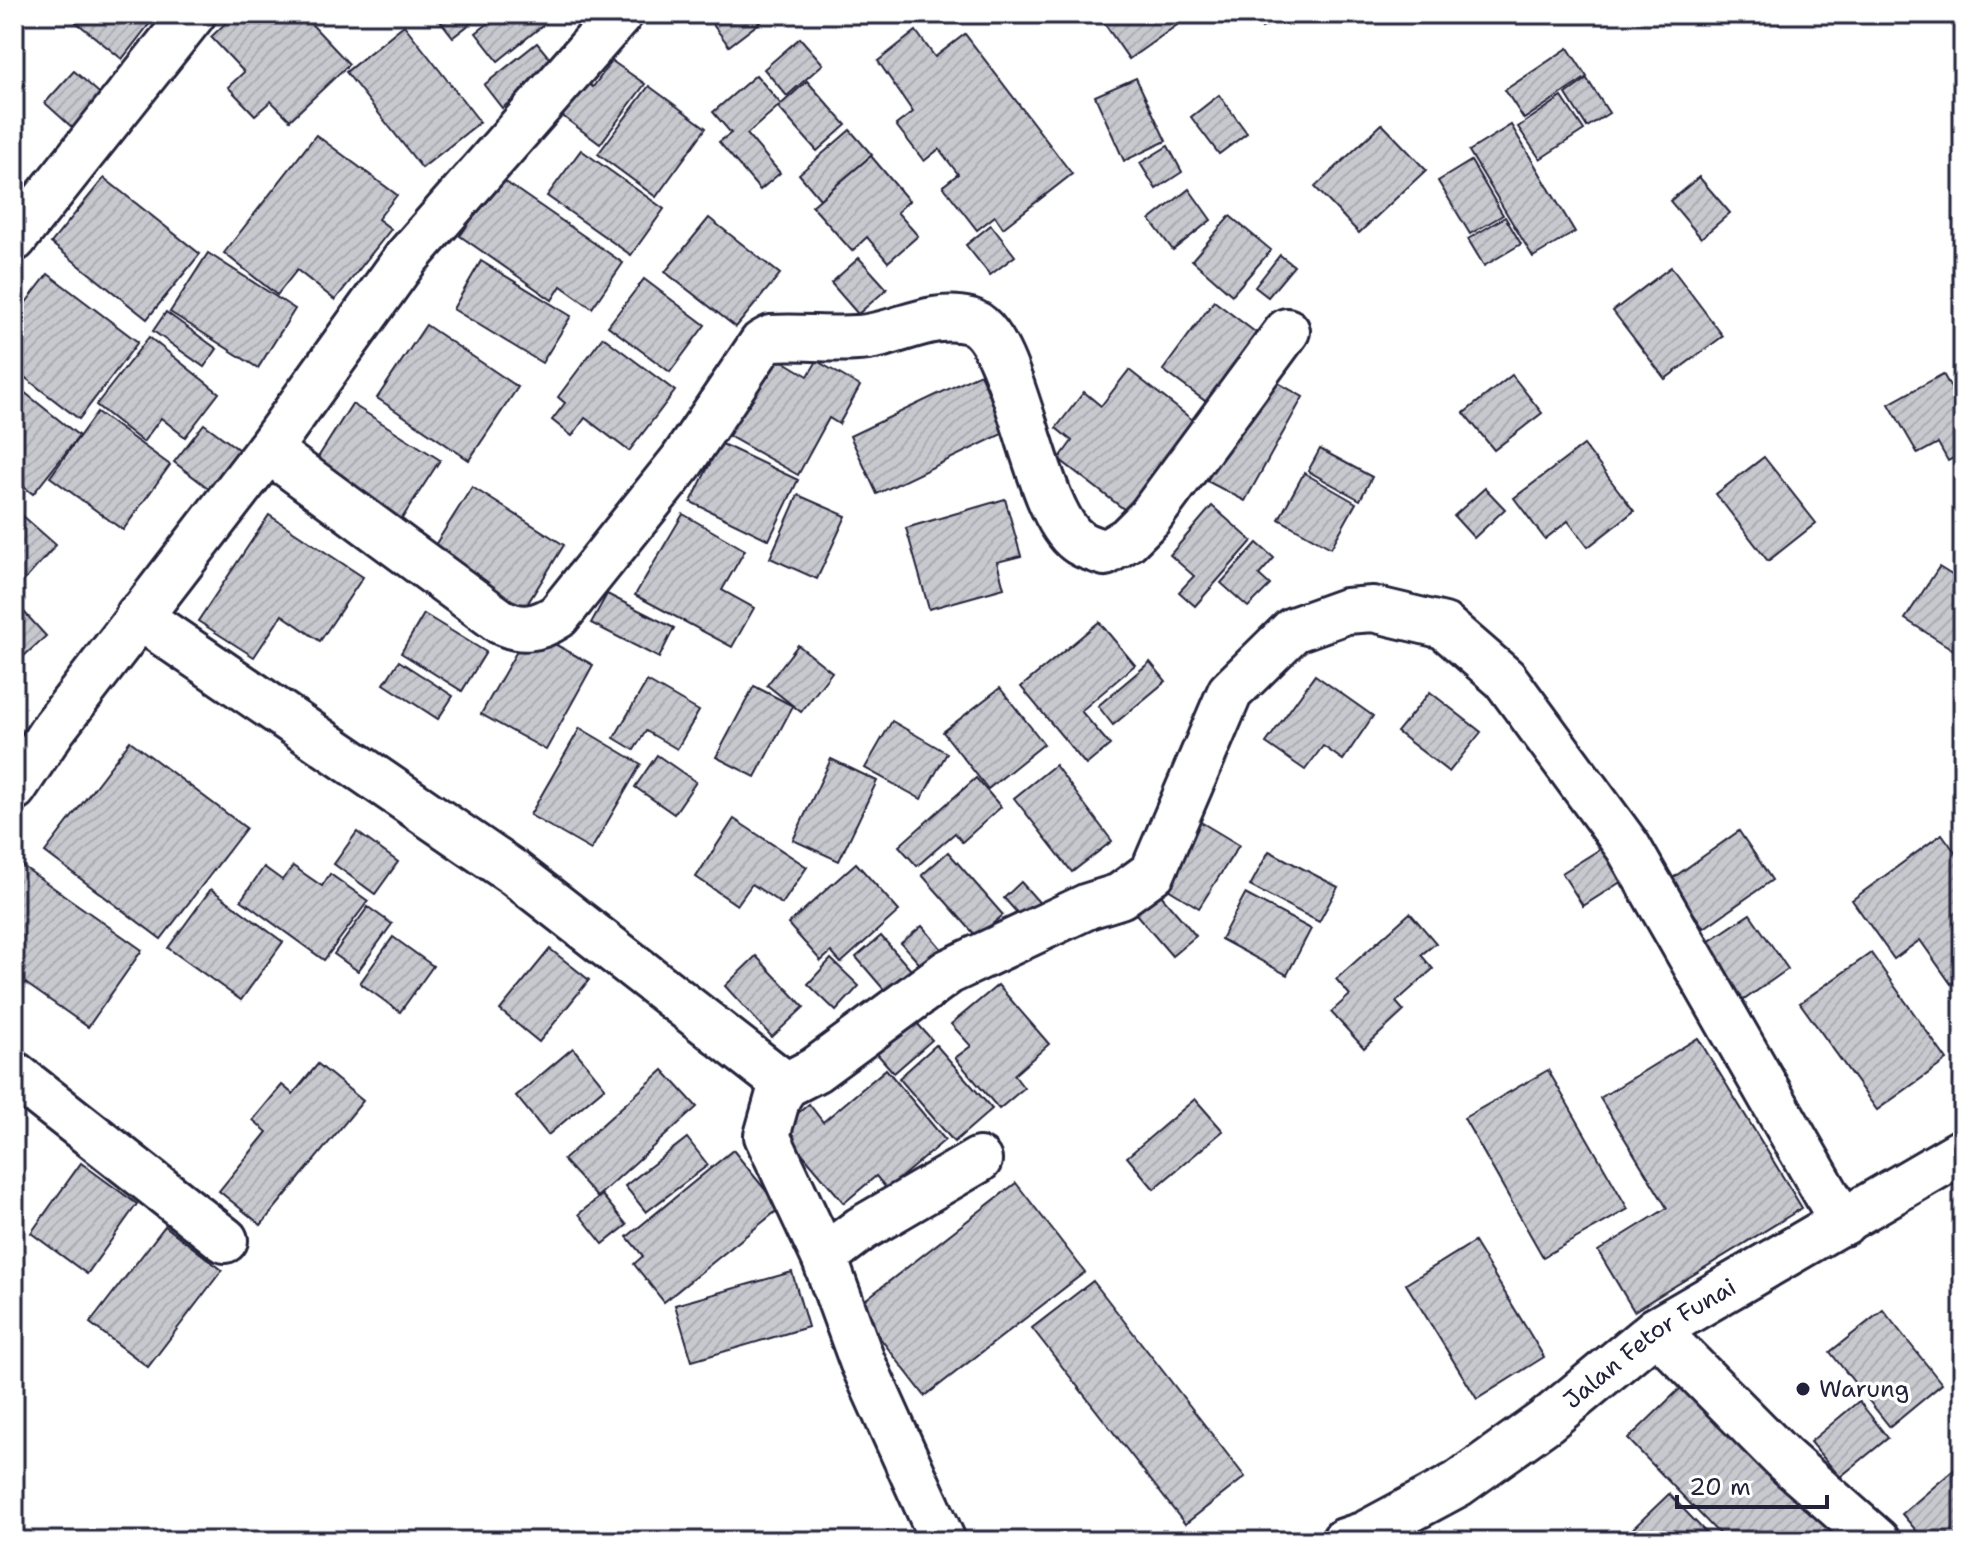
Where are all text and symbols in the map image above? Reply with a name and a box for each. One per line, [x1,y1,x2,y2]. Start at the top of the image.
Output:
street label: Jalan Fetor Funai [1557,1271,1742,1416]
place label: Warung [1819,1373,1909,1405]
marker: Warung [1794,1380,1812,1398]
scale bar [1677,1459,1827,1509]
text: 20 m [1689,1471,1751,1503]

